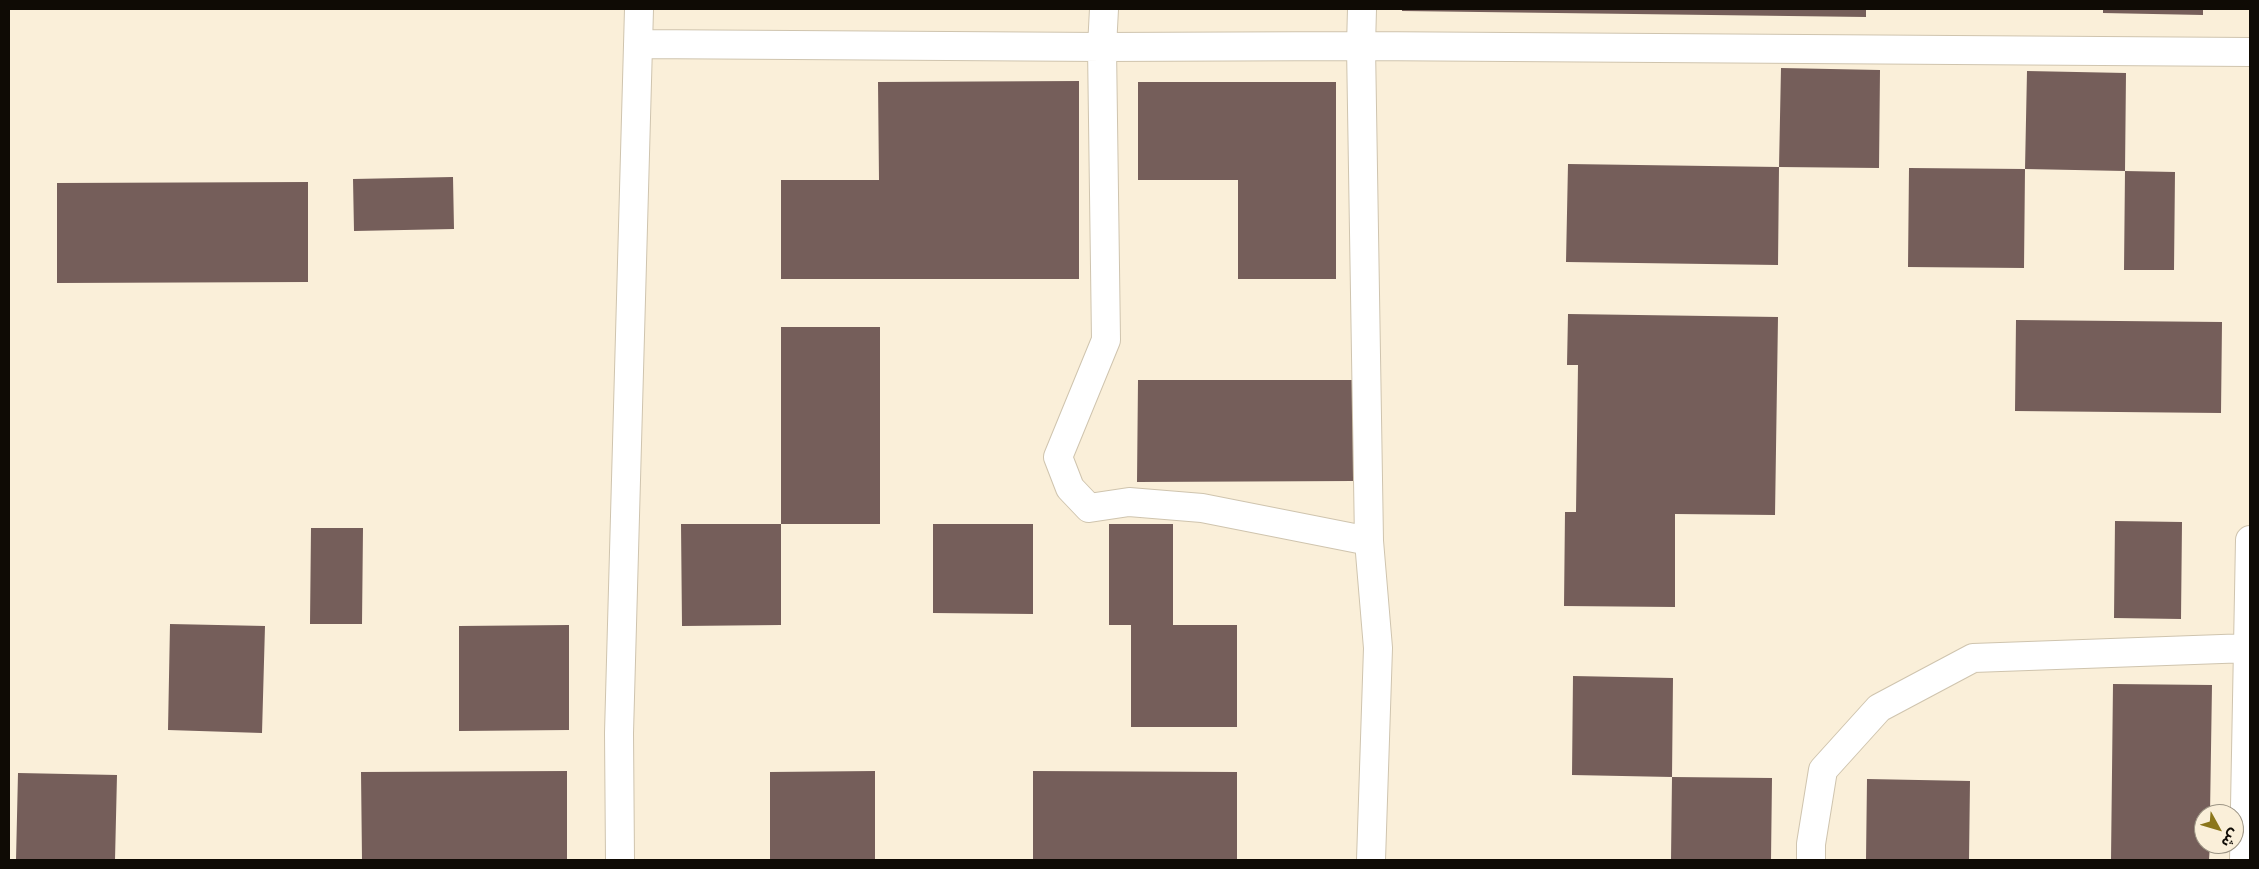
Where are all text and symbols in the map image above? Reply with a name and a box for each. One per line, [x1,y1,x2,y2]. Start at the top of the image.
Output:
north arrow [2194,804,2244,854]
text: ش [2218,825,2243,851]

